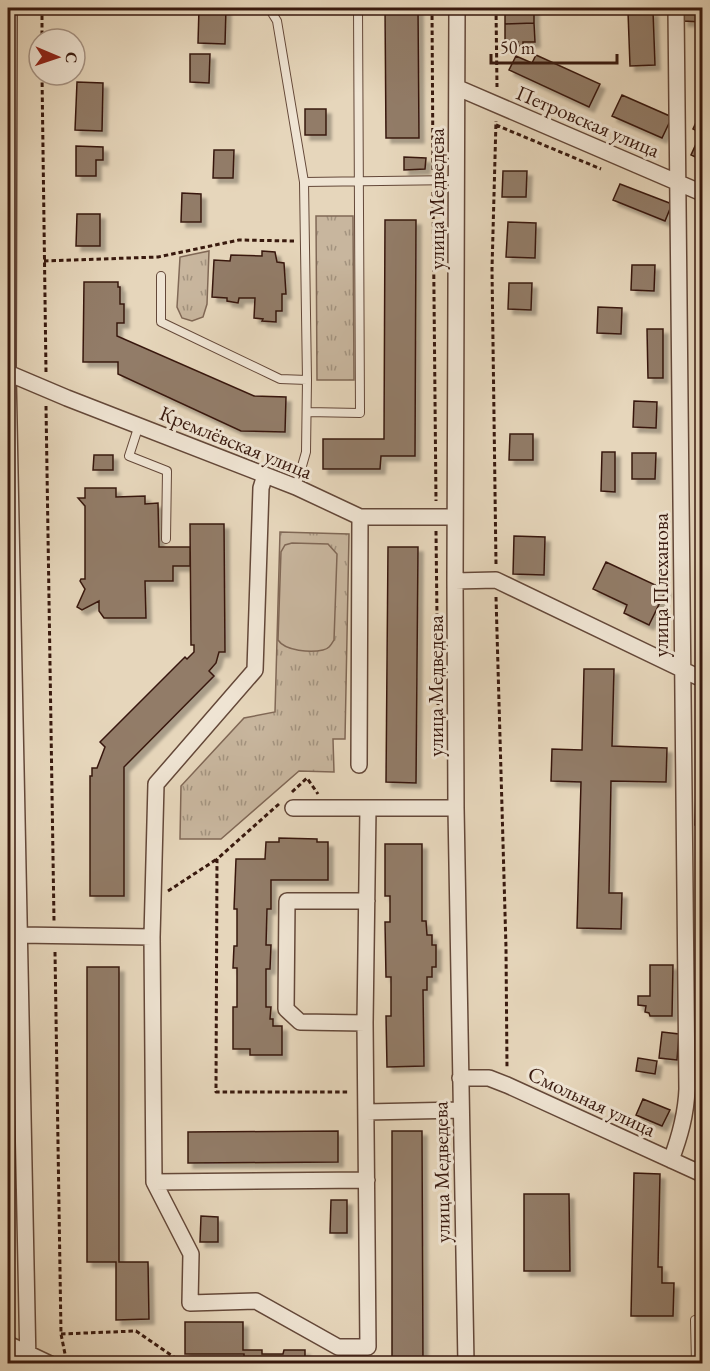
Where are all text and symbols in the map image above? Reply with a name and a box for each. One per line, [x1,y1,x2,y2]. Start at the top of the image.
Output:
north arrow [27,27,87,87]
scale bar [491,27,617,65]
text: 50 m [500,36,535,59]
text: С [61,51,82,64]
street label: Петровская улица [512,79,664,164]
street label: улица Медведева [423,128,450,270]
street label: Кремлёвская улица [156,399,317,485]
street label: улица Плеханова [647,512,674,657]
street label: улица Медведева [422,615,449,757]
street label: Смольная улица [524,1060,661,1143]
street label: улица Медведева [426,1100,456,1243]

